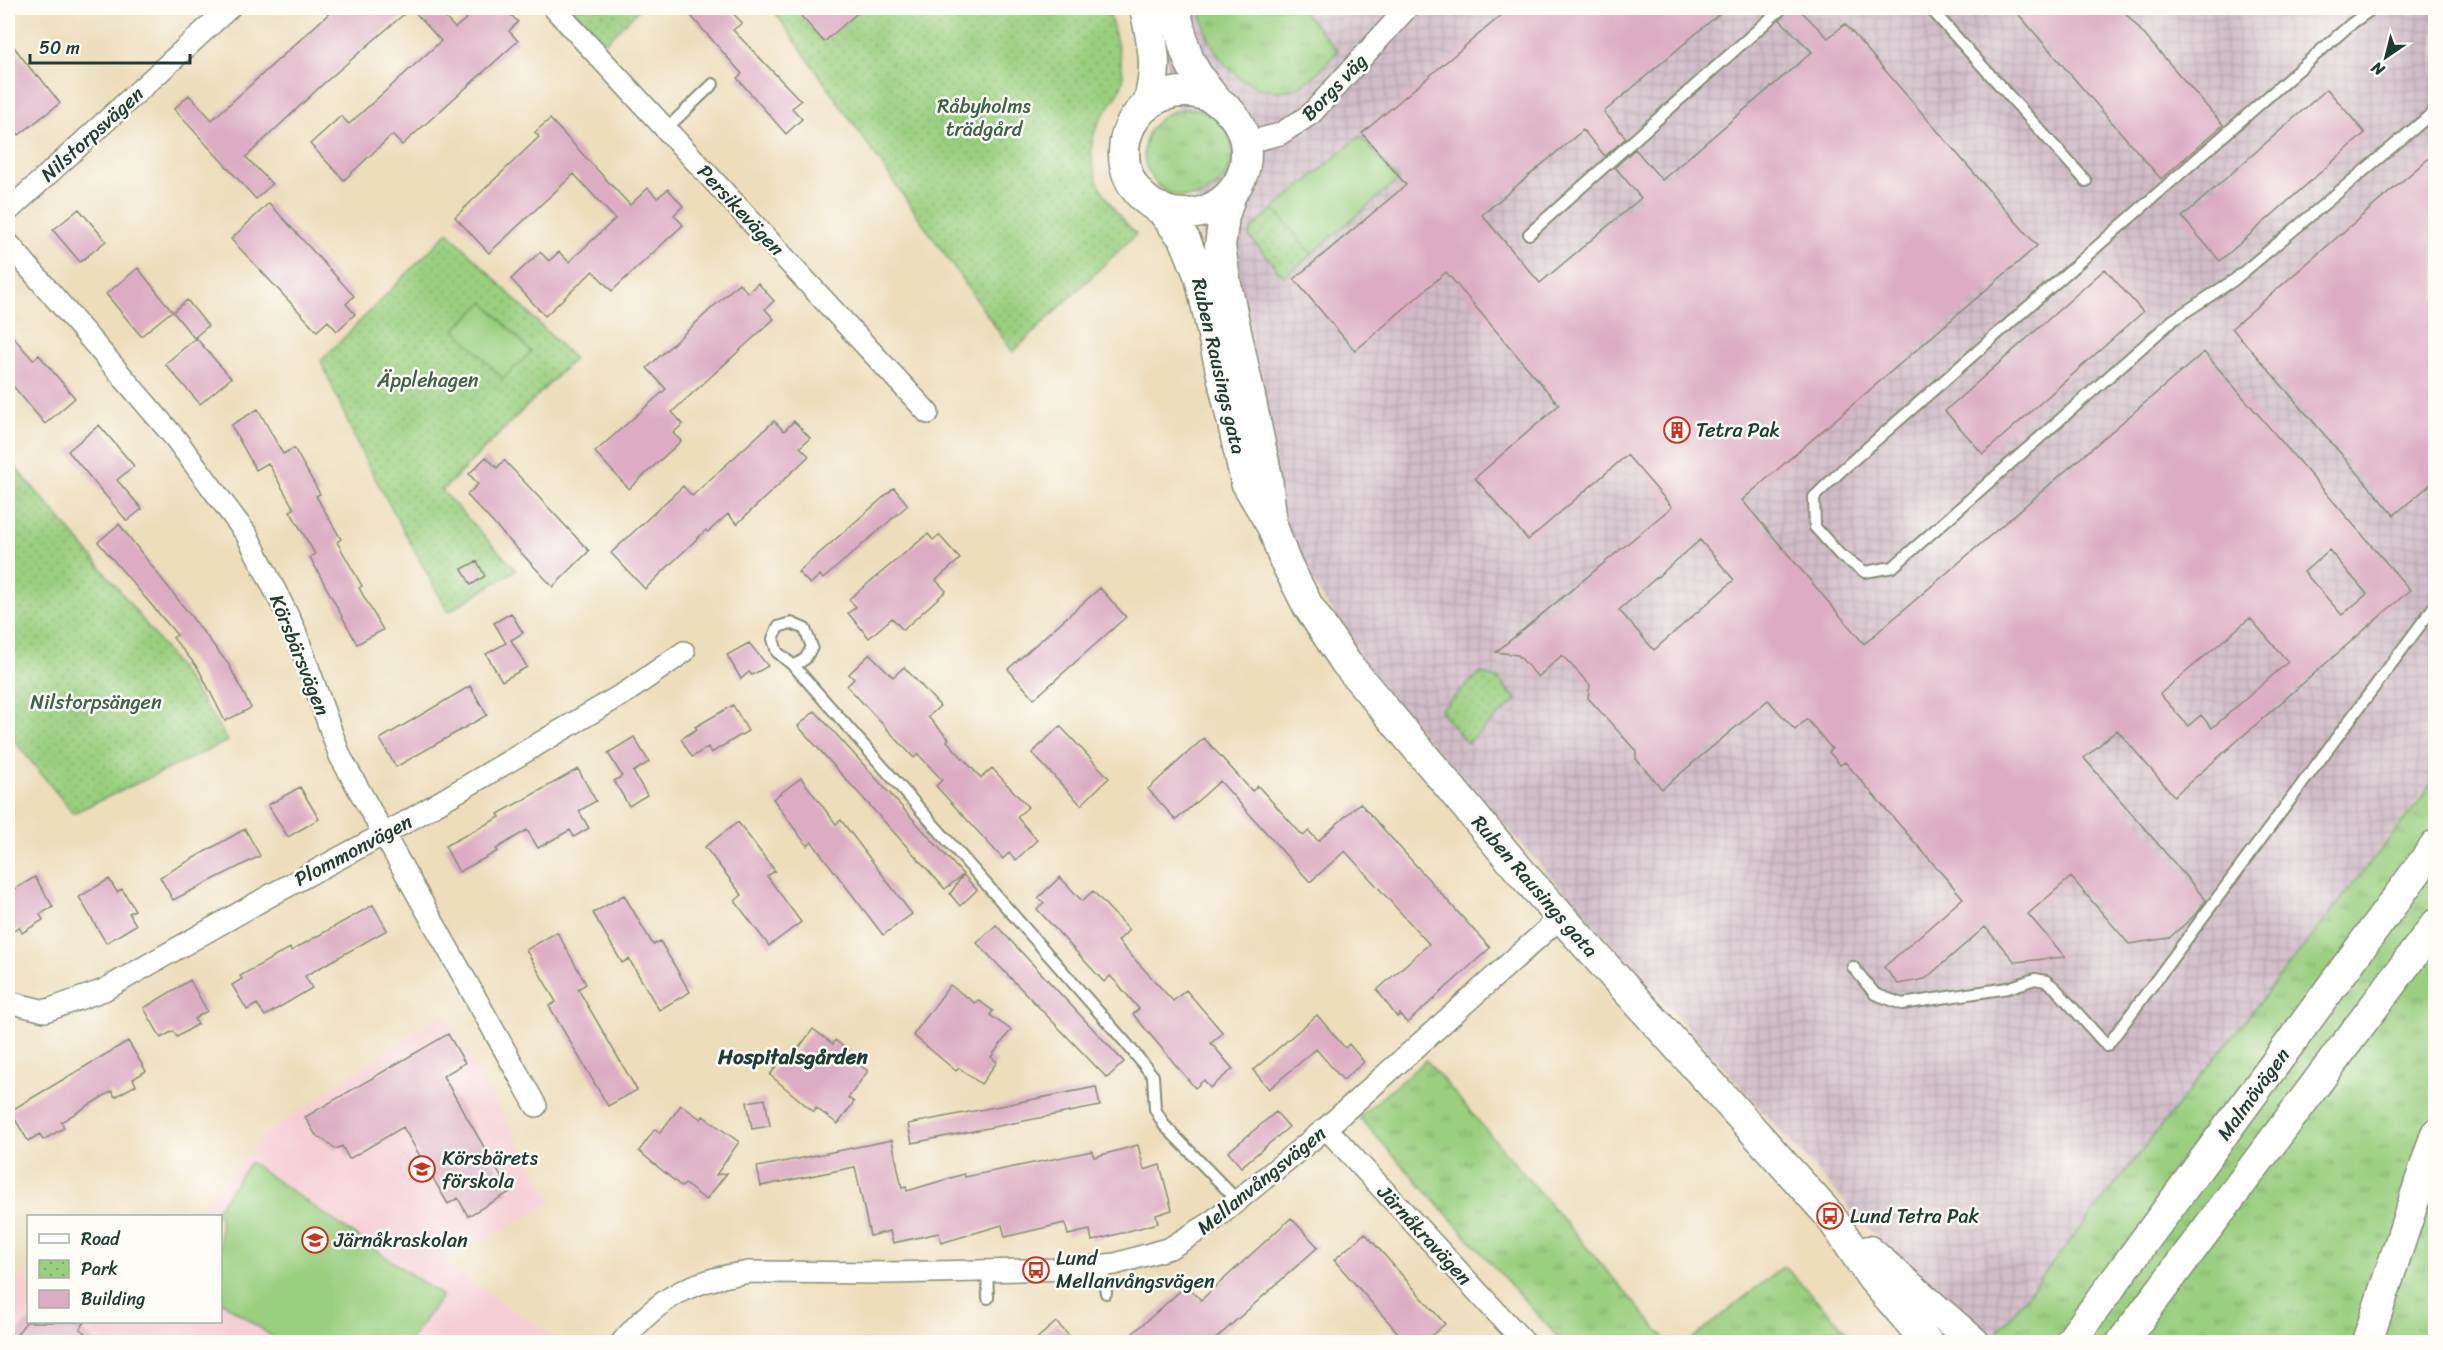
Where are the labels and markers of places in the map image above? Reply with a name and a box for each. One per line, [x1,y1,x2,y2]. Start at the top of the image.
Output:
place label: Tetra Pak [1696,413,1780,448]
building icon: Tetra Pak [1662,415,1692,445]
place label: Körsbärets förskola [442,1141,539,1199]
school or university icon: Körsbärets förskola [407,1154,437,1184]
place label: Lund Tetra Pak [1850,1199,1980,1234]
bus stop icon: Lund Tetra Pak [1815,1201,1845,1231]
place label: Järnåkraskolan [333,1223,468,1258]
school or university icon: Järnåkraskolan [300,1225,330,1255]
place label: Lund Mellanvångsvägen [1056,1241,1215,1299]
bus stop icon: Lund Mellanvångsvägen [1021,1255,1051,1285]

